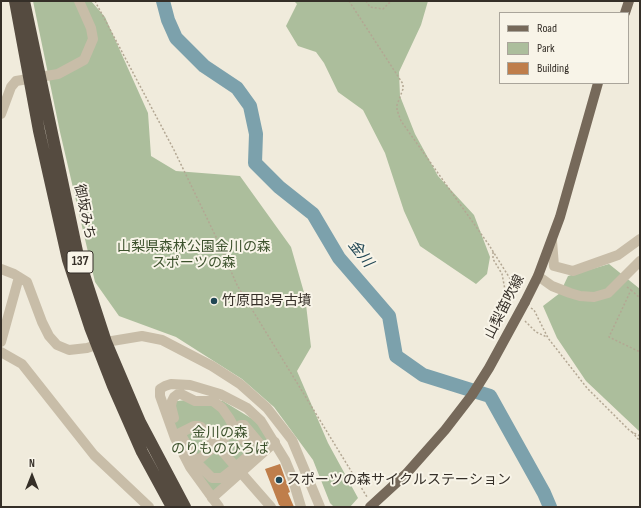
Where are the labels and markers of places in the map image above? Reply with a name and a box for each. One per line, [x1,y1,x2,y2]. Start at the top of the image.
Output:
place label: 竹原田3号古墳 [222,293,312,309]
marker: 竹原田3号古墳 [209,296,219,306]
place label: スポーツの森サイクルステーション [287,472,511,488]
marker: スポーツの森サイクルステーション [274,475,284,485]

